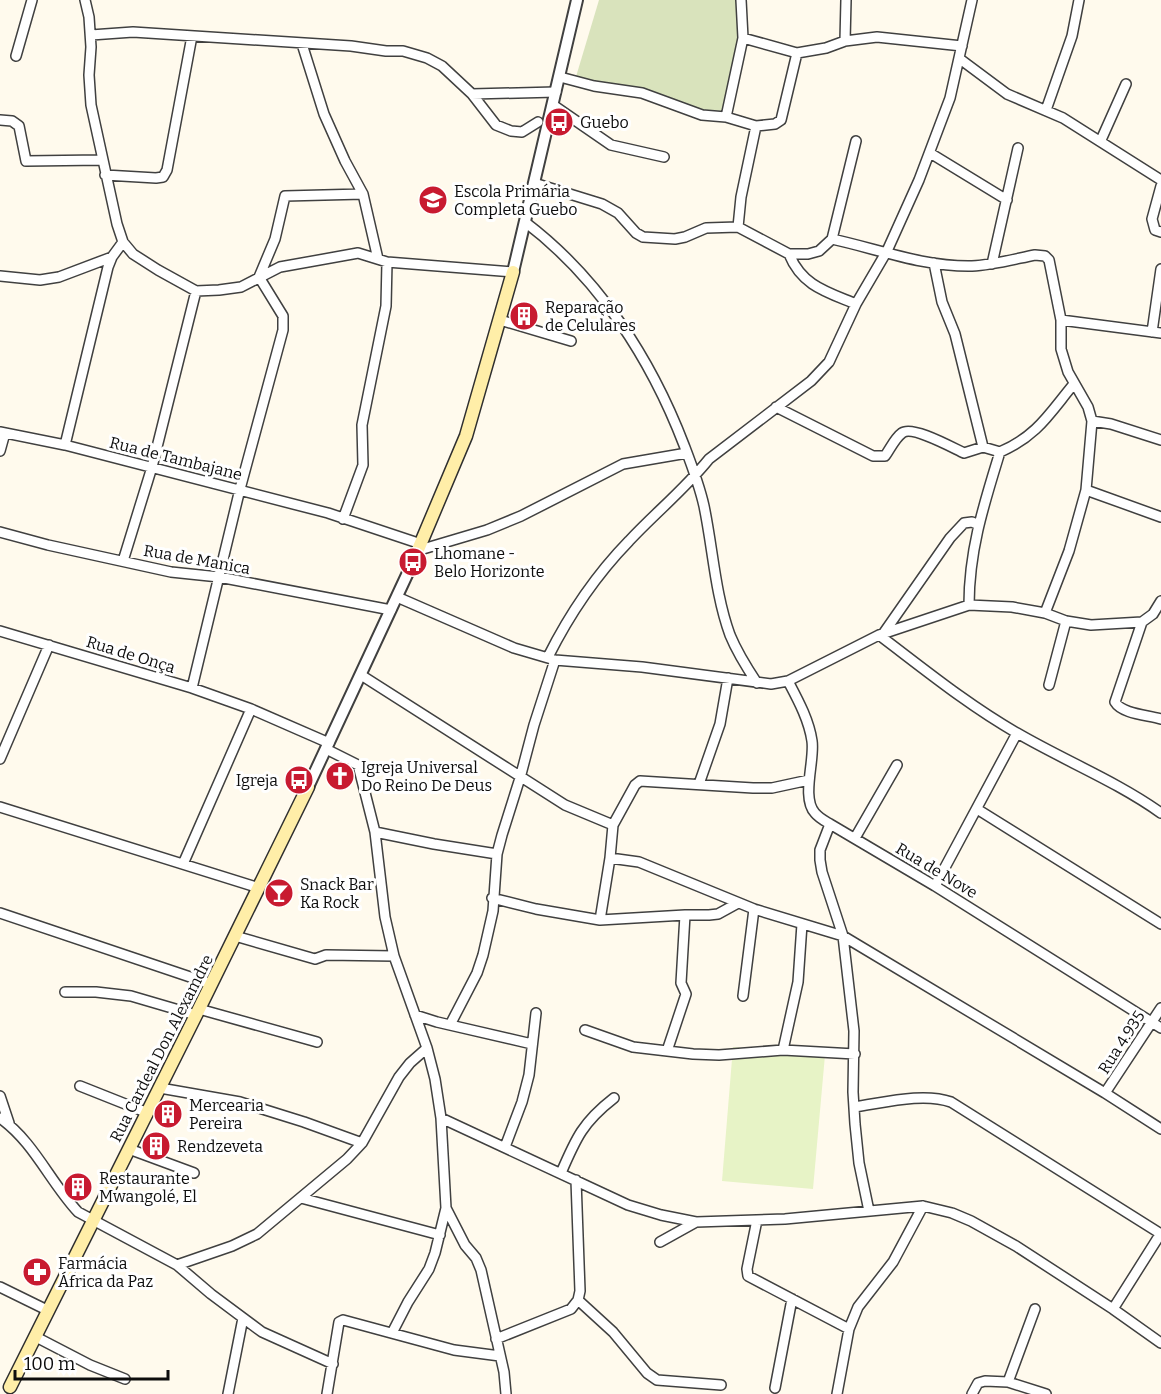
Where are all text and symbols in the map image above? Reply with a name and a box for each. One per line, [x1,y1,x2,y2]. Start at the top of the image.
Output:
bus stop icon: Guebo [543,106,575,138]
place label: Guebo [580,113,629,132]
place label: Escola Primária Completa Guebo [454,182,578,219]
school or university icon: Escola Primária Completa Guebo [417,184,449,216]
place label: Reparação de Celulares [545,298,636,335]
building icon: Reparação de Celulares [508,300,540,332]
street label: Rua de Tambajane [108,433,244,484]
street label: Rua de Manica [142,541,252,578]
place label: Lhomane - Belo Horizonte [434,544,545,581]
bus stop icon: Lhomane - Belo Horizonte [397,546,429,578]
street label: Rua de Onça [84,632,178,677]
place label: Igreja Universal Do Reino De Deus [361,758,492,795]
church icon: Igreja Universal Do Reino De Deus [324,760,356,792]
bus stop icon: Igreja [283,764,315,796]
place label: Igreja [236,771,278,790]
street label: Rua de Nove [893,839,981,902]
place label: Snack Bar Ka Rock [300,875,374,912]
bar icon: Snack Bar Ka Rock [263,877,295,909]
street label: Rua Cardeal Don Alexamdre [106,951,217,1145]
street label: Rua 4.935 [1094,1007,1149,1077]
place label: Mercearia Pereira [189,1096,264,1133]
building icon: Mercearia Pereira [152,1098,184,1130]
building icon: Rendzeveta [140,1130,172,1162]
place label: Rendzeveta [177,1137,263,1156]
place label: Restaurante Mwangolé, El [99,1169,197,1206]
building icon: Restaurante Mwangolé, El [62,1171,94,1203]
place label: Farmácia África da Paz [58,1254,153,1291]
pharmacy icon: Farmácia África da Paz [21,1256,53,1288]
scale bar [15,1343,168,1381]
text: 100 m [24,1353,75,1375]

